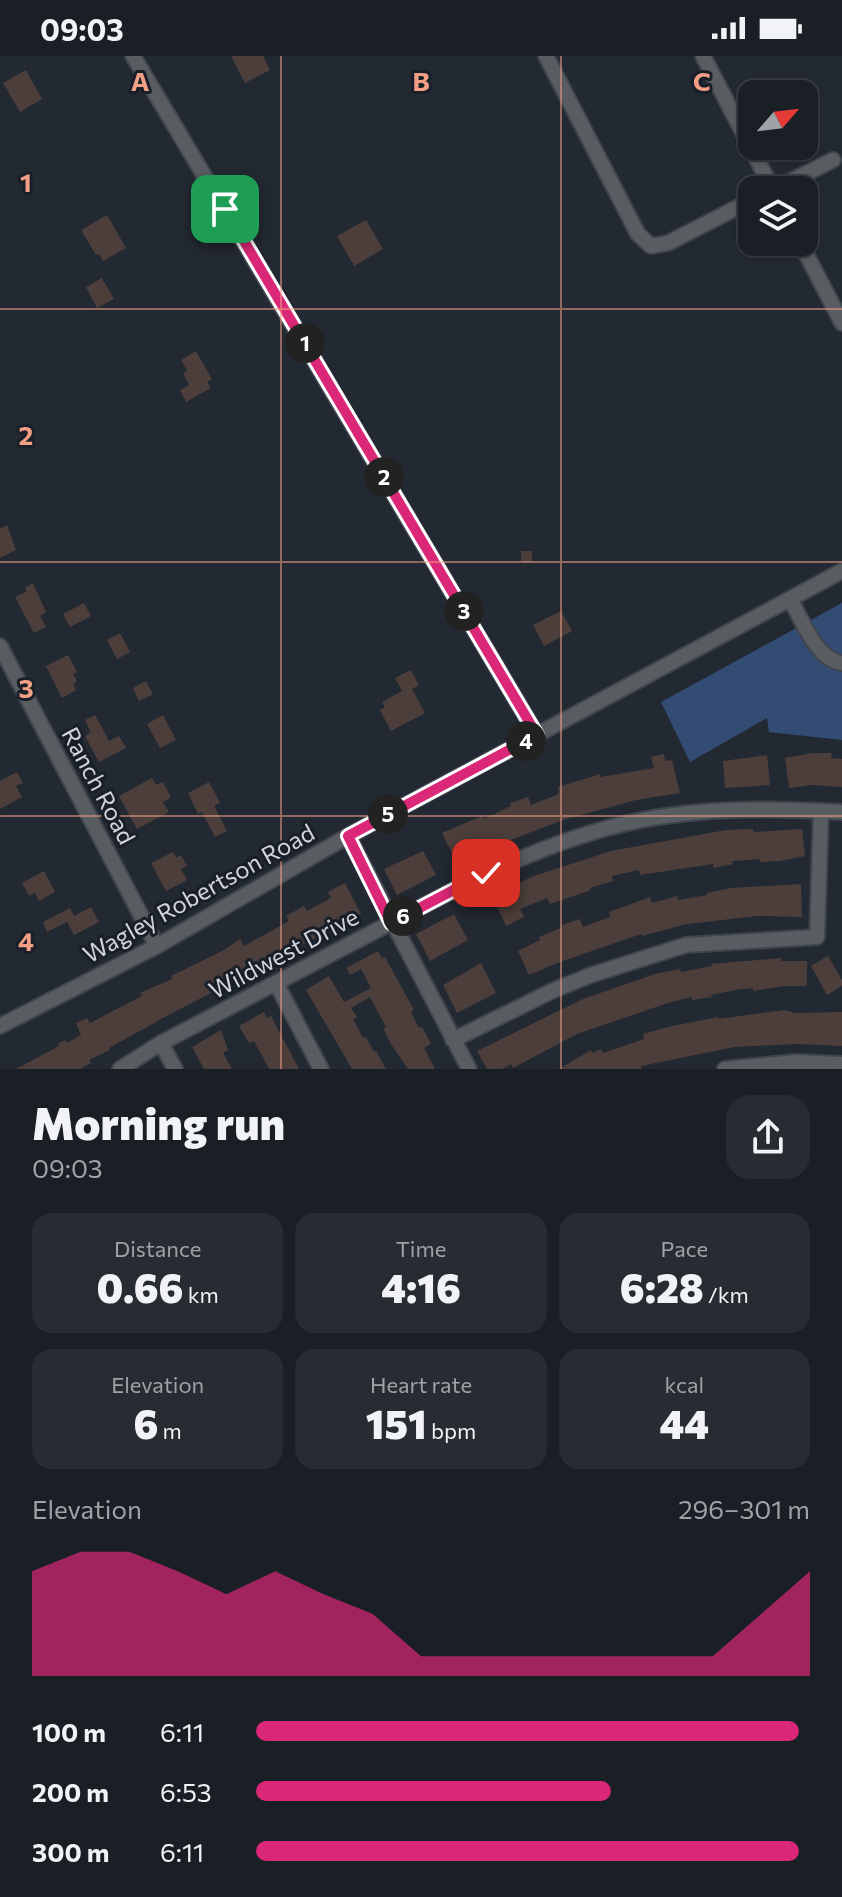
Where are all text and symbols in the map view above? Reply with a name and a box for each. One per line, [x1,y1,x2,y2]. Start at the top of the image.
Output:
text: 09:03 [40,10,124,47]
text: A [131,65,150,96]
text: B [412,65,430,96]
text: C [693,65,711,96]
north arrow [738,80,818,160]
map controls [738,80,818,256]
text: 1 [20,166,32,197]
pin [191,175,259,243]
button: layers [738,176,818,256]
icon: arrive [203,187,247,231]
pin: 1 [285,323,325,363]
text: 1 [300,329,310,356]
text: 2 [19,419,33,450]
pin: 2 [364,457,404,497]
text: 2 [378,463,390,490]
pin: 3 [444,591,484,631]
text: 3 [458,597,470,624]
text: 3 [18,672,34,703]
pin: 4 [506,721,546,761]
street label: Ranch Road [56,722,142,849]
text: 4 [519,727,533,754]
pin: 5 [368,794,408,834]
text: 5 [382,800,394,827]
street label: Wagley Robertson Road [78,817,319,968]
pin [452,839,520,907]
icon: check [464,851,508,895]
pin: 6 [383,896,423,936]
street label: Wildwest Drive [204,901,363,1004]
text: 6 [396,902,410,929]
text: 4 [18,925,34,956]
text: Morning run [32,1095,285,1149]
button: share [726,1095,810,1179]
text: 09:03 [32,1152,103,1183]
text: Distance [114,1235,201,1262]
text: Time [396,1235,446,1262]
text: Pace [660,1235,708,1262]
text: 0.66 [97,1262,183,1311]
text: 4:16 [381,1262,461,1311]
text: 6:28 [620,1262,704,1311]
text: km [183,1281,219,1308]
text: /km [704,1281,749,1308]
text: Elevation [111,1371,204,1398]
text: Heart rate [370,1371,472,1398]
text: kcal [665,1371,704,1398]
text: 6 [134,1398,158,1447]
text: 151 [366,1398,427,1447]
text: 44 [659,1398,709,1447]
text: m [158,1417,182,1444]
text: bpm [427,1417,476,1444]
text: Elevation [32,1493,142,1524]
text: 296–301 m [678,1493,810,1524]
text: 100 m [32,1716,106,1747]
text: 6:11 [160,1716,204,1747]
text: 200 m [32,1776,109,1807]
text: 6:53 [160,1776,212,1807]
text: 300 m [32,1836,109,1867]
text: 6:11 [160,1836,204,1867]

